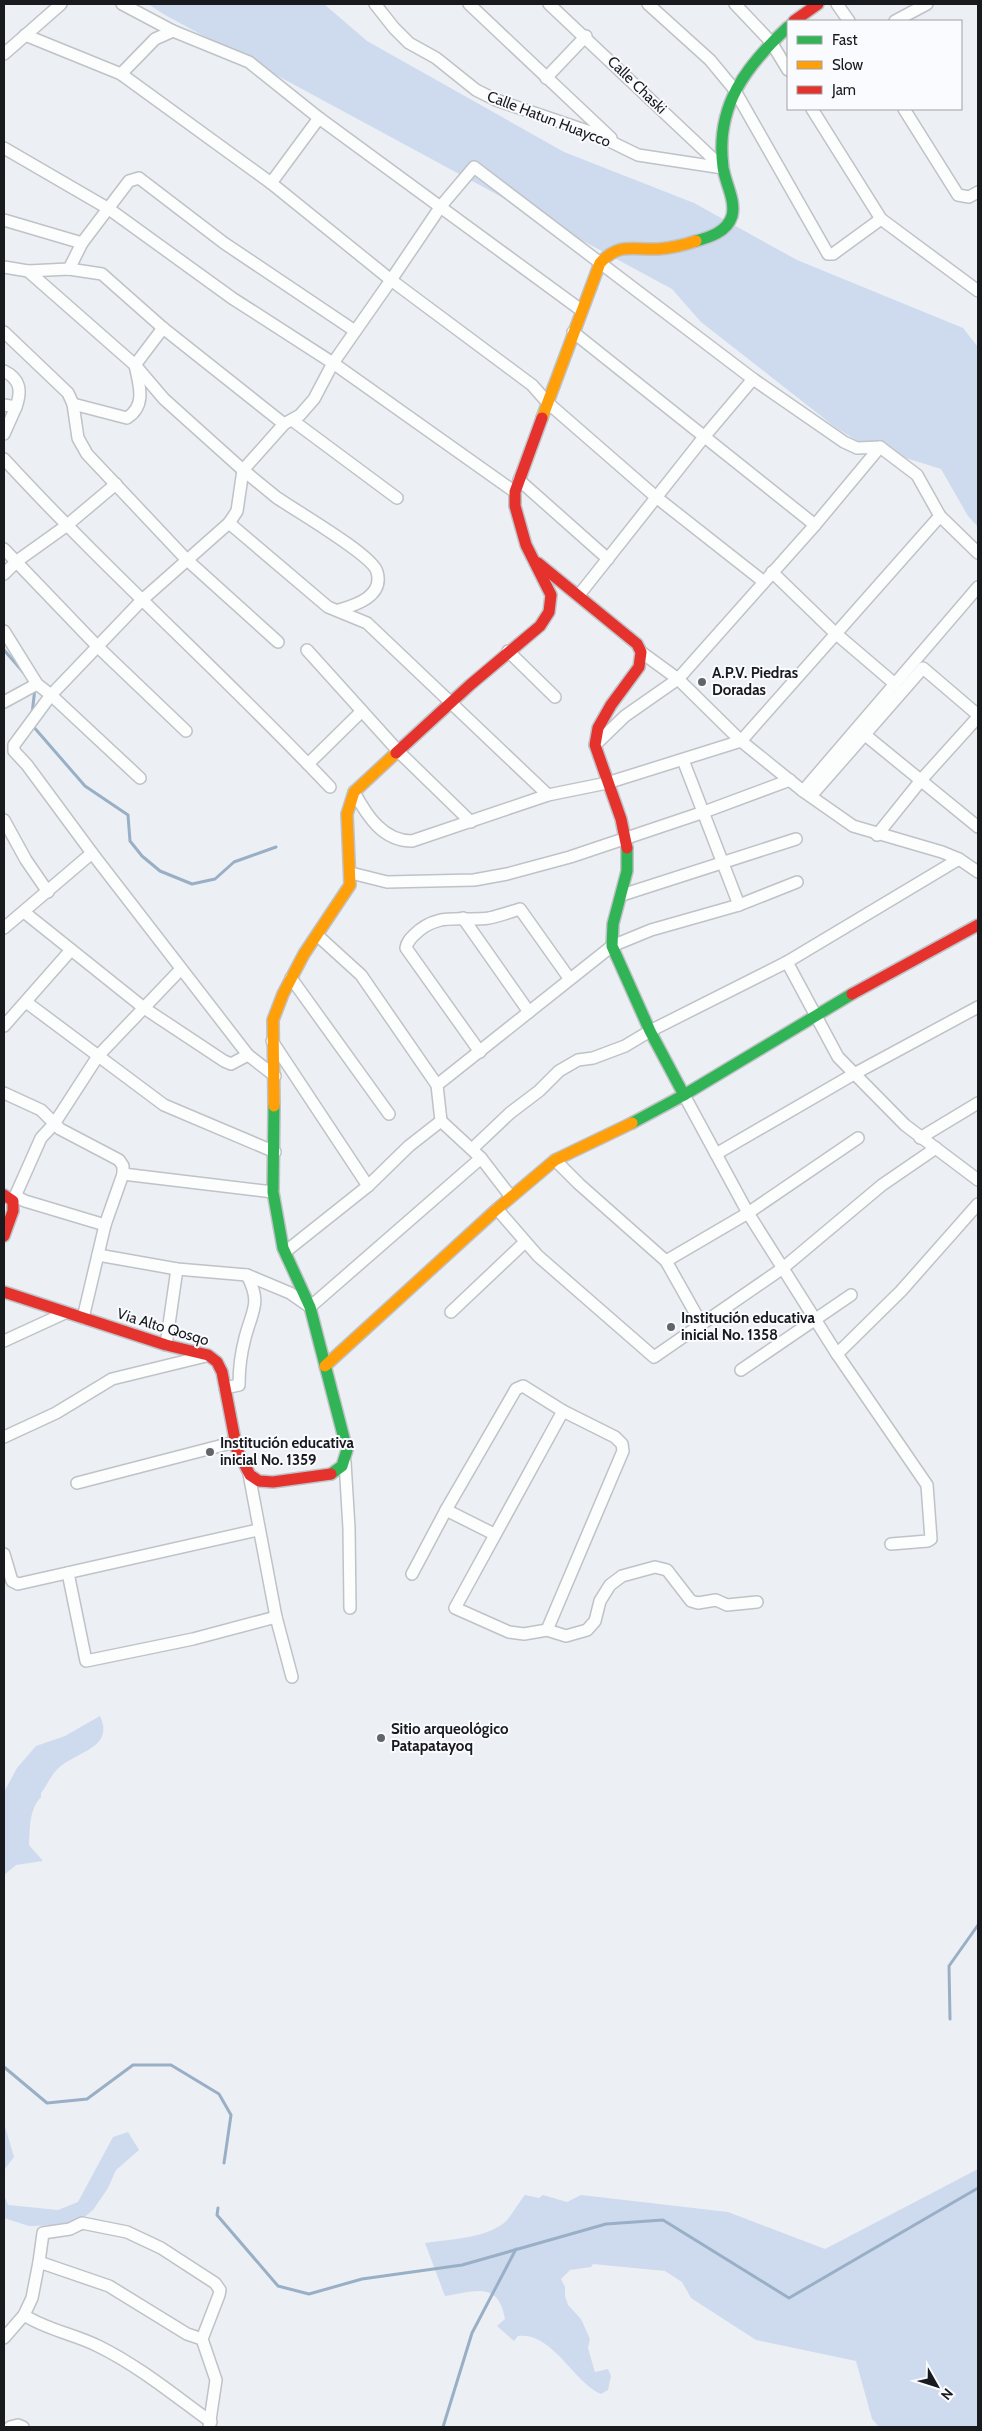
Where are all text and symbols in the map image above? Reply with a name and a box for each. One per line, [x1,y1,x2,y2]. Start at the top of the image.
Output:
legend [787,20,962,110]
text: Fast [832,31,857,49]
street label: Calle Chaski [604,52,670,118]
text: Slow [832,56,863,74]
text: Jam [831,81,856,99]
street label: Calle Hatun Huaycco [485,87,613,151]
place label: A.P.V. Piedras Doradas [712,664,798,699]
marker: A.P.V. Piedras Doradas [696,676,708,688]
street label: Via Alto Qosqo [115,1304,211,1350]
place label: Institución educativa inicial No. 1358 [681,1309,815,1344]
marker: Institución educativa inicial No. 1358 [665,1321,677,1333]
place label: Institución educativa inicial No. 1359 [220,1434,354,1469]
marker: Institución educativa inicial No. 1359 [204,1446,216,1458]
place label: Sitio arqueológico Patapatayoq [391,1720,509,1755]
marker: Sitio arqueológico Patapatayoq [375,1732,387,1744]
north arrow [912,2361,962,2411]
text: N [937,2385,957,2404]

